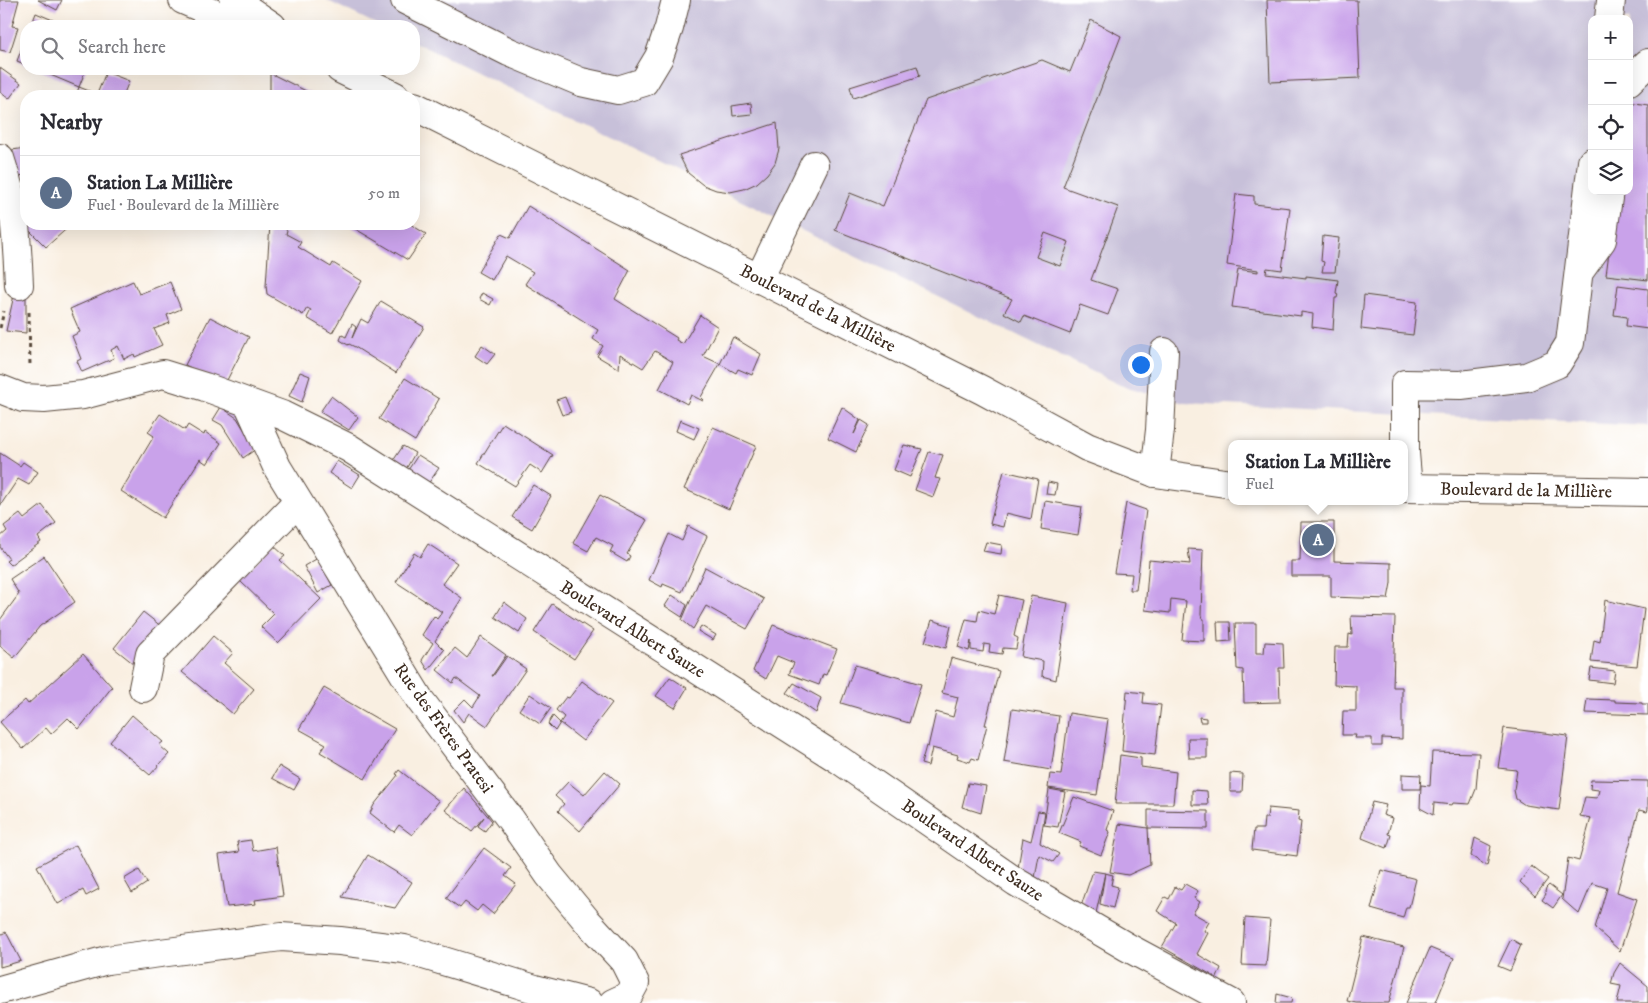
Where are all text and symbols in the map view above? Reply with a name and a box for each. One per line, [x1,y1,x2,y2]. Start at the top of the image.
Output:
map controls [1588,15,1633,195]
button: + [1588,15,1633,60]
search box [20,20,420,75]
icon: search [38,34,66,62]
text: Search here [78,36,166,59]
button: − [1588,60,1633,105]
button: locate [1588,105,1633,150]
text: Nearby [40,110,102,136]
button: layers [1588,150,1633,195]
text: Station La Millière [87,172,233,195]
text: A [51,183,61,203]
text: 50 m [368,183,400,203]
text: Fuel · Boulevard de la Millière [87,195,279,215]
street label: Boulevard de la Millière [736,260,899,358]
your location [1128,352,1154,378]
popup [1228,440,1408,505]
text: Station La Millière [1245,451,1391,474]
text: Fuel [1245,474,1274,494]
street label: Boulevard de la Millière [1440,479,1612,503]
pin: A [1302,521,1334,559]
street label: Boulevard Albert Sauze [556,576,709,683]
street label: Rue des Frères Pratesi [389,659,498,798]
street label: Boulevard Albert Sauze [897,795,1048,907]

